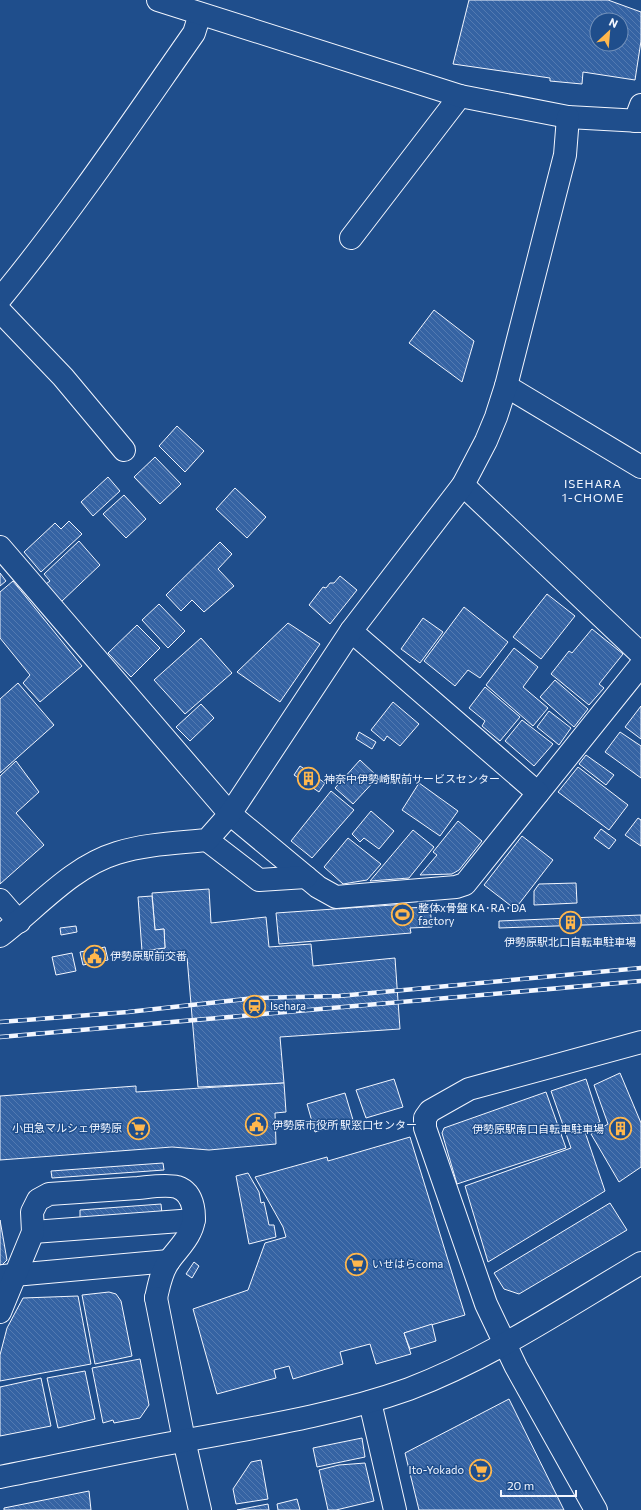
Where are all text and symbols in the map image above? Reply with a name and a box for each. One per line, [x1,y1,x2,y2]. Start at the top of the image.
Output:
north arrow [589,12,629,52]
text: N [607,15,620,30]
district label: ISEHARA 1-CHOME [562,476,624,504]
building icon: 神奈中伊勢崎駅前サービスセンター [296,766,322,792]
place label: 神奈中伊勢崎駅前サービスセンター [324,772,500,785]
sports icon: 整体x骨盤 KA･RA･DA factory [390,901,416,927]
place label: 整体x骨盤 KA･RA･DA factory [418,901,527,927]
building icon: 伊勢原駅北口自転車駐車場 [557,909,583,935]
place label: 伊勢原駅北口自転車駐車場 [504,935,636,948]
public building icon: 伊勢原駅前交番 [81,943,107,969]
place label: 伊勢原駅前交番 [110,949,187,962]
station icon: Isehara [242,993,268,1019]
place label: Isehara [270,999,306,1012]
public building icon: 伊勢原市役所 駅窓口センター [244,1112,270,1138]
supermarket icon: 小田急マルシェ伊勢原 [125,1115,151,1141]
building icon: 伊勢原駅南口自転車駐車場 [607,1116,633,1142]
place label: 伊勢原市役所 駅窓口センター [272,1118,417,1131]
place label: 小田急マルシェ伊勢原 [12,1121,122,1134]
place label: 伊勢原駅南口自転車駐車場 [472,1122,604,1135]
supermarket icon: いせはらcoma [343,1251,369,1277]
place label: いせはらcoma [372,1257,443,1270]
supermarket icon: Ito-Yokado [467,1457,493,1483]
place label: Ito-Yokado [409,1463,464,1476]
scale bar [501,1472,576,1498]
text: 20 m [507,1478,534,1492]

